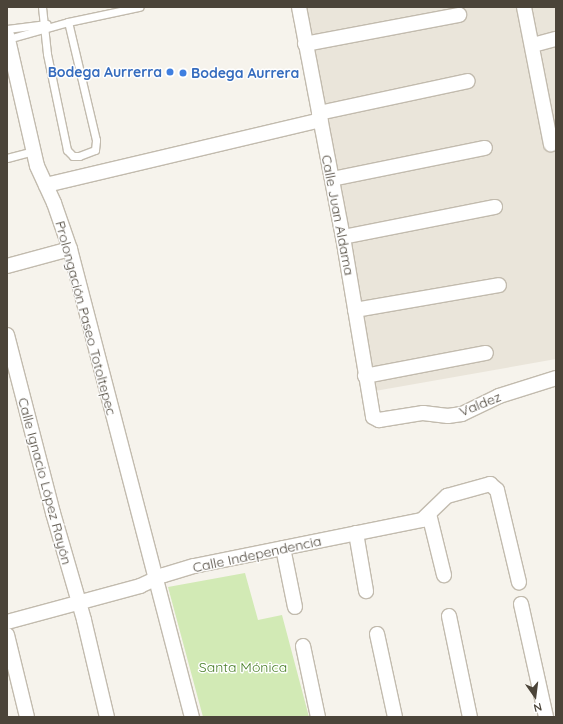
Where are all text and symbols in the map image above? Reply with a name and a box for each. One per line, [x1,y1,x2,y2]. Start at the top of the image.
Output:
place label: Bodega Aurrerra [48,64,162,80]
place label: Bodega Aurrera [191,65,299,81]
marker: Bodega Aurrerra [165,67,175,77]
marker: Bodega Aurrera [178,68,188,78]
street label: Calle Juan Aldama [318,153,358,277]
street label: Prolongación Paseo Totoltepec [52,219,120,417]
street label: Valdez [457,388,503,420]
street label: Calle Ignacio López Rayón [15,396,75,566]
street label: Calle Independencia [191,532,323,576]
park label: Santa Mónica [199,659,287,675]
north arrow [515,676,555,716]
text: N [532,700,544,715]

